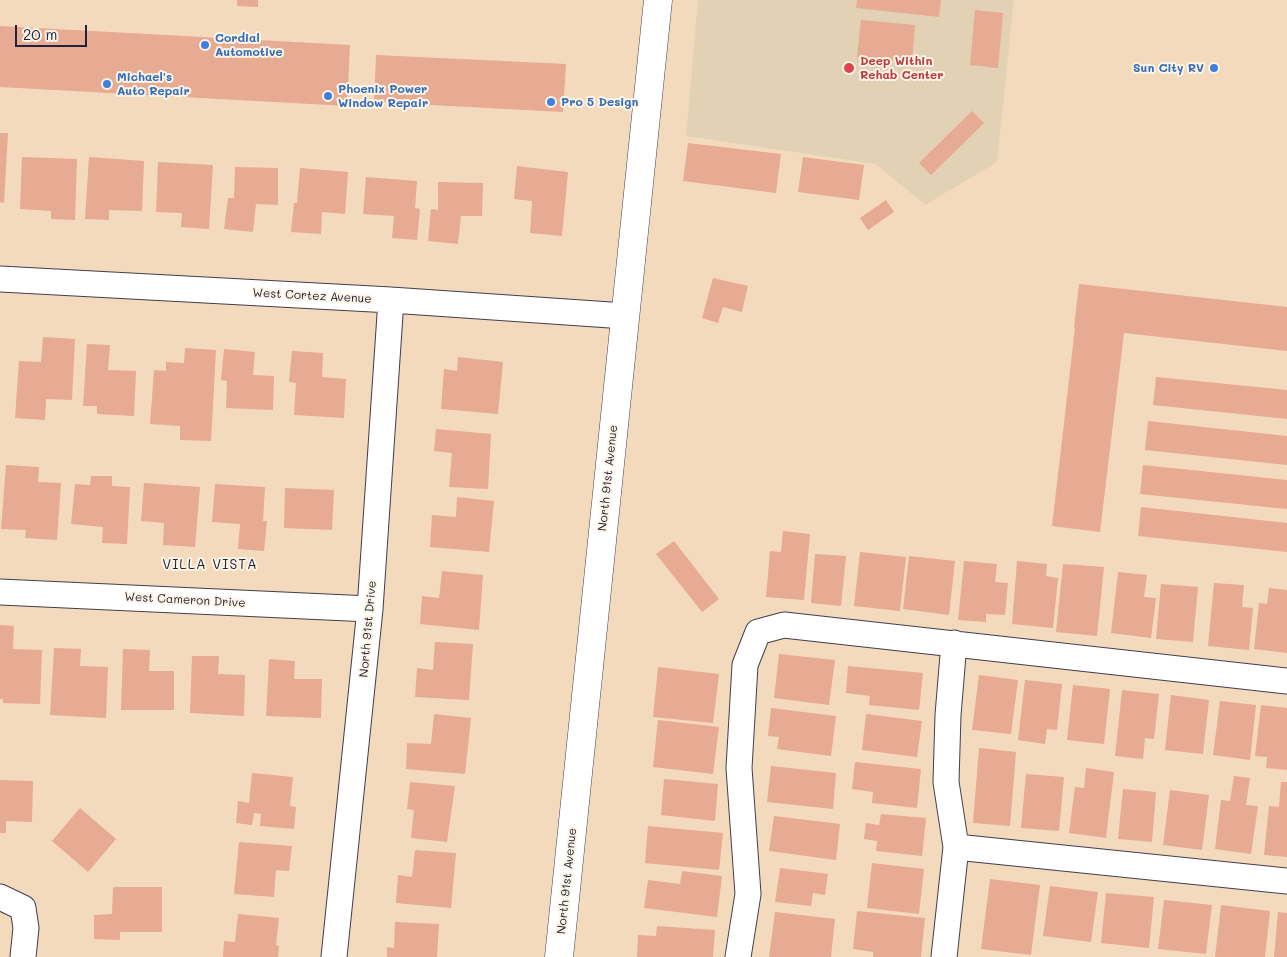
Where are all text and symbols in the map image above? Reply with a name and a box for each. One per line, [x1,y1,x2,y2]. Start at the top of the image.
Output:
scale bar [18,15,90,47]
text: 20 m [23,24,57,44]
place label: Cordial Automotive [215,31,283,59]
marker: Cordial Automotive [199,39,211,51]
place label: Deep Within Rehab Center [860,54,943,82]
marker: Deep Within Rehab Center [842,61,856,75]
place label: Sun City RV [1133,61,1204,75]
marker: Sun City RV [1208,62,1220,74]
place label: Michael's Auto Repair [117,70,190,98]
marker: Michael's Auto Repair [101,78,113,90]
place label: Phoenix Power Window Repair [338,82,428,110]
marker: Phoenix Power Window Repair [322,90,334,102]
place label: Pro 5 Design [561,95,638,109]
marker: Pro 5 Design [545,96,557,108]
street label: West Cortez Avenue [252,286,372,306]
street label: North 91st Avenue [595,424,621,532]
district label: VILLA VISTA [161,557,259,573]
street label: North 91st Drive [357,580,379,678]
street label: West Cameron Drive [124,590,246,610]
street label: North 91st Avenue [554,827,580,935]

